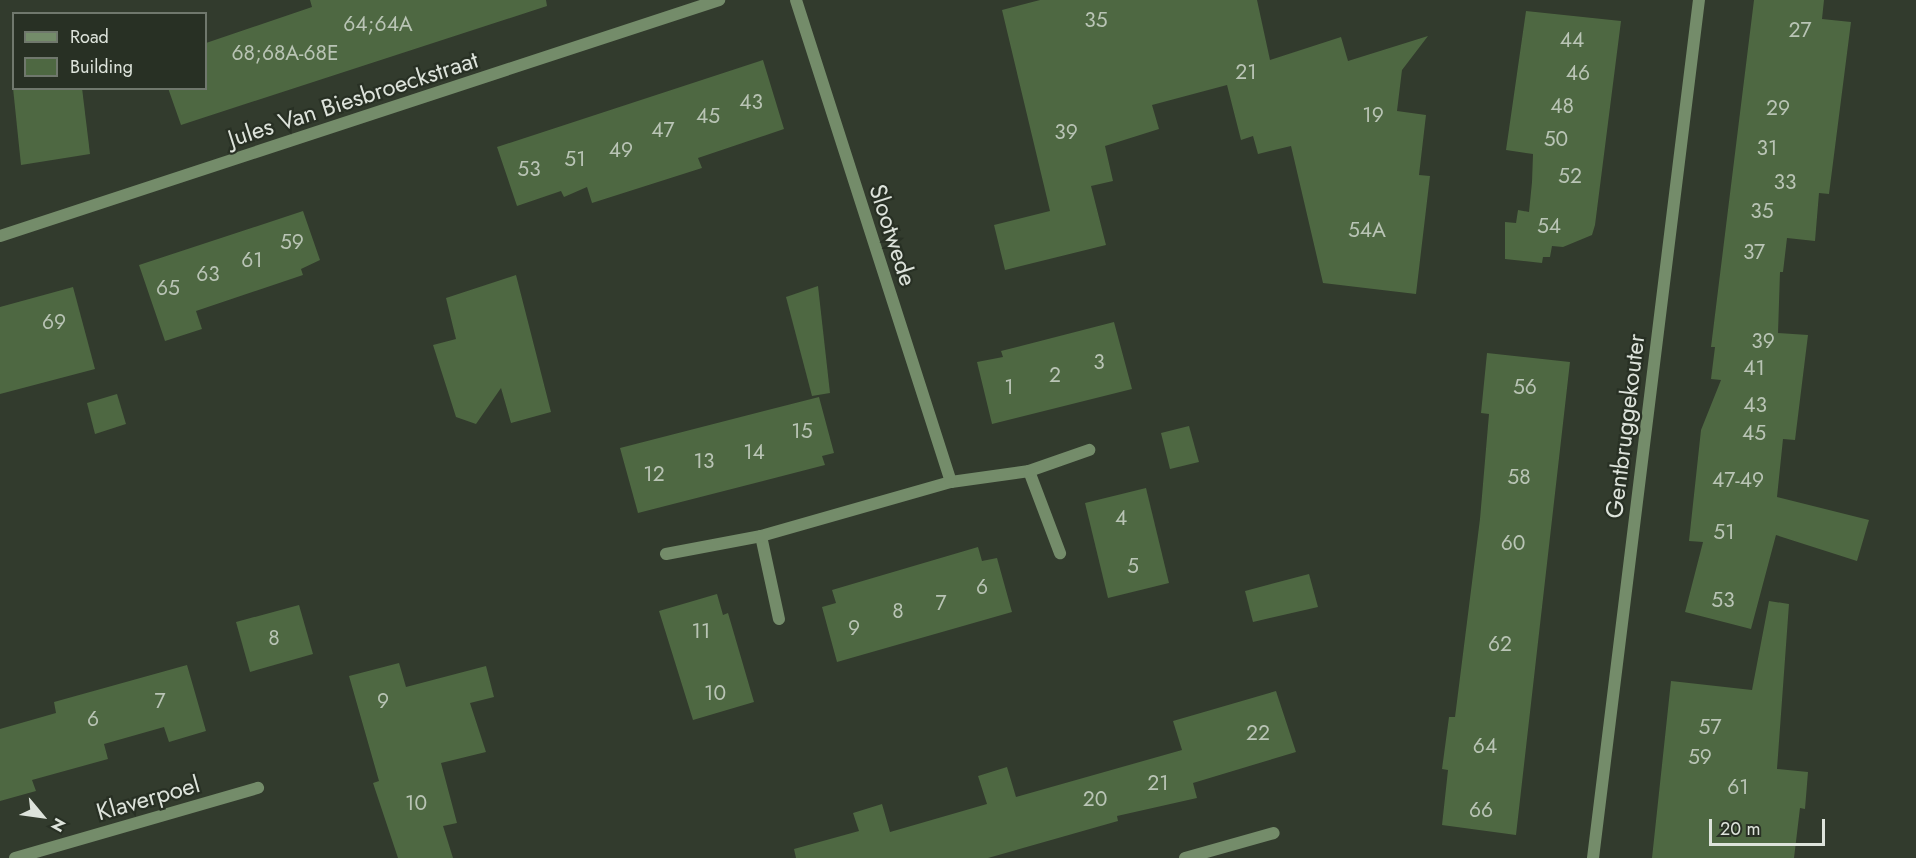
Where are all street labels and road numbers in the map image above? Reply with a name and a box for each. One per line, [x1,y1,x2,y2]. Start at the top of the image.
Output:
street label: Jules Van Biesbroeckstraat [224,45,482,153]
street label: Slootwede [863,181,923,289]
street label: Gentbruggekouter [1599,332,1651,520]
street label: Klaverpoel [93,770,203,826]

